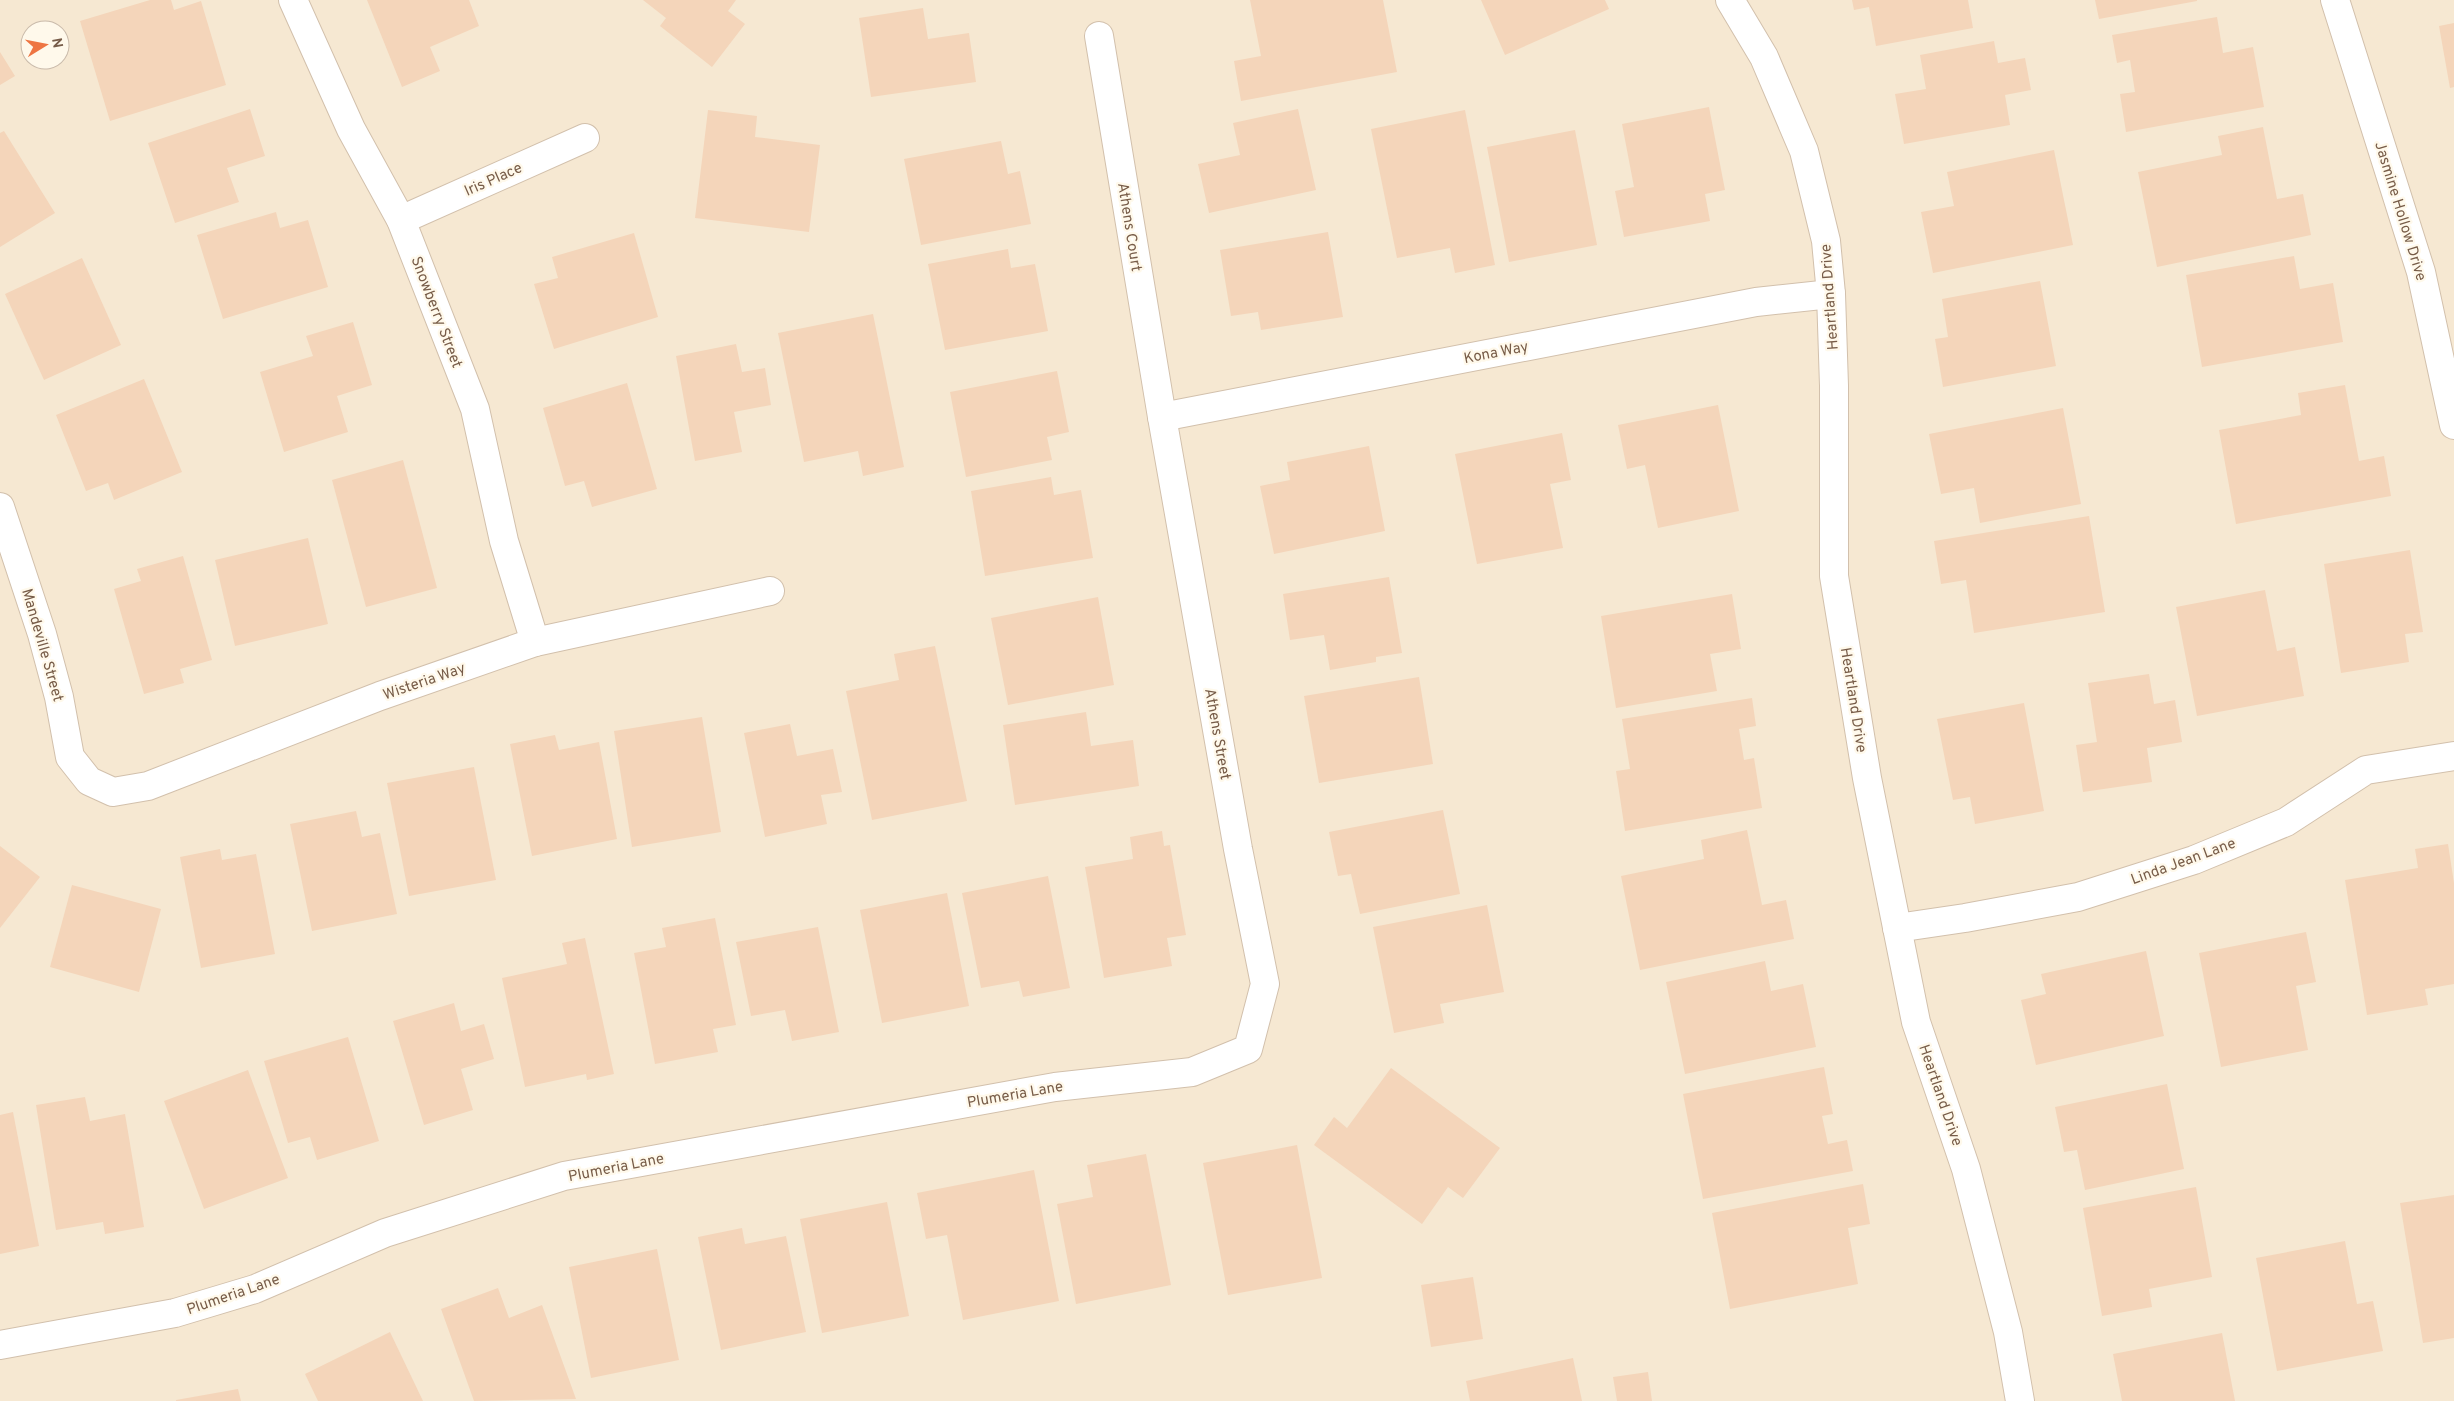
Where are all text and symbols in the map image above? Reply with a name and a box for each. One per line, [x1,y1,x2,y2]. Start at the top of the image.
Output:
north arrow [20,20,70,70]
text: N [47,37,66,49]
street label: Jasmine Hollow Drive [2369,139,2430,283]
street label: Iris Place [462,159,526,202]
street label: Athens Court [1112,181,1145,273]
street label: Heartland Drive [1817,243,1844,351]
street label: Snowberry Street [406,254,466,371]
street label: Kona Way [1462,338,1530,369]
street label: Mandeville Street [16,587,67,704]
street label: Heartland Drive [1835,646,1870,754]
street label: Wisteria Way [381,659,468,705]
street label: Athens Street [1199,687,1234,781]
street label: Linda Jean Lane [2128,835,2239,890]
street label: Heartland Drive [1913,1042,1966,1149]
street label: Plumeria Lane [966,1078,1065,1113]
street label: Plumeria Lane [567,1150,666,1187]
street label: Plumeria Lane [184,1271,283,1320]

